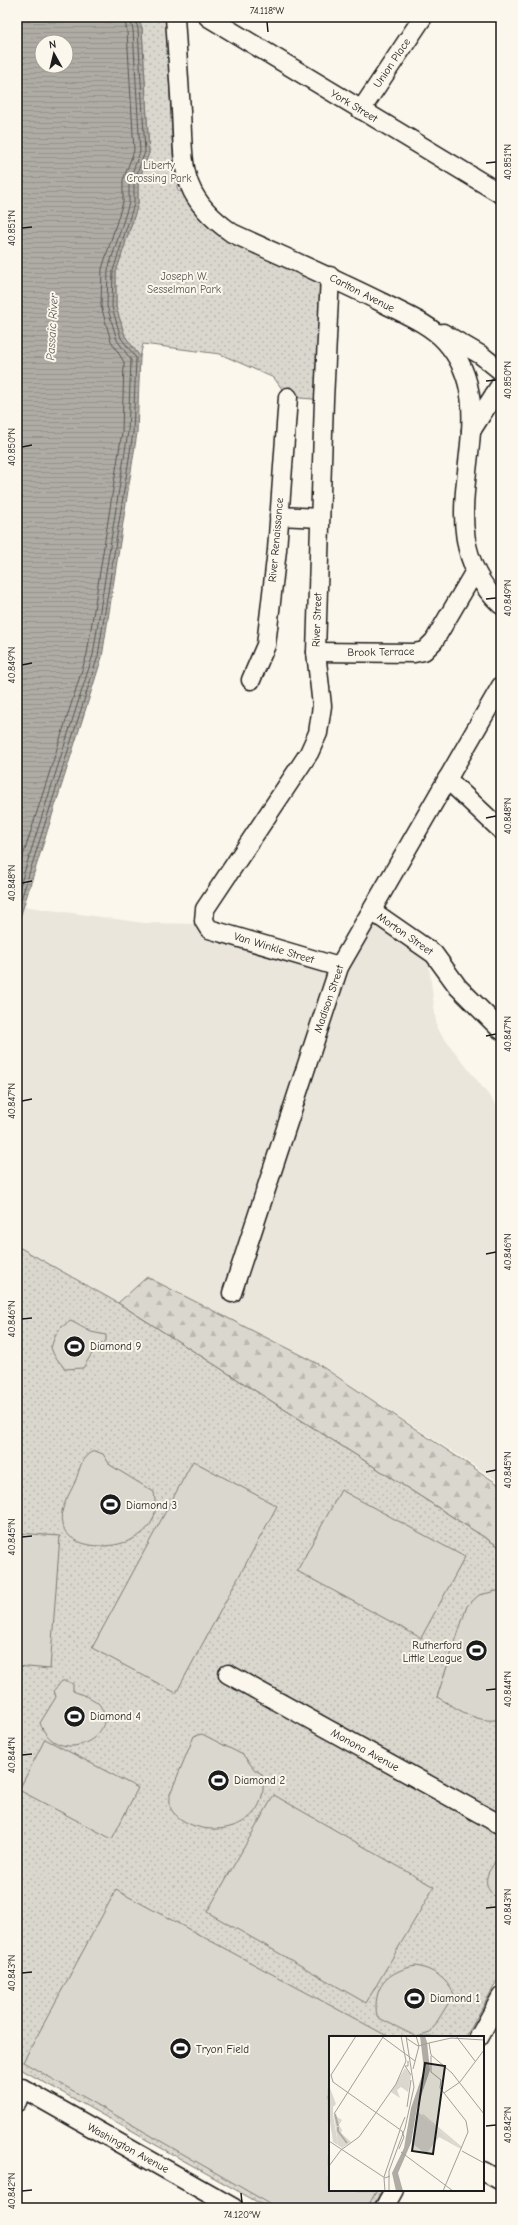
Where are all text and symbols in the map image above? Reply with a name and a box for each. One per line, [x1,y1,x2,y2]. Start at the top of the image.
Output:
text: 74.118°W [250,5,285,17]
north arrow [34,34,74,74]
street label: Union Place [371,35,414,90]
text: N [48,38,57,52]
street label: York Street [328,87,381,126]
text: 40.851°N [502,144,514,180]
park label: Liberty Crossing Park [127,159,192,185]
text: 40.851°N [6,210,18,246]
park label: Joseph W. Sesselman Park [147,270,222,296]
street label: Carlton Avenue [327,271,397,315]
water label: Passaic River [43,292,61,361]
text: 40.850°N [502,361,514,399]
text: 40.850°N [6,428,18,466]
street label: River Renaissance [266,497,286,583]
text: 40.849°N [502,580,514,616]
street label: River Street [310,592,324,647]
street label: Brook Terrace [347,645,415,659]
text: 40.849°N [6,647,18,683]
text: 40.848°N [502,798,514,834]
text: 40.848°N [6,865,18,901]
street label: Morton Street [375,910,436,959]
street label: Van Winkle Street [232,930,317,967]
street label: Madison Street [311,963,347,1035]
text: 40.847°N [502,1016,514,1052]
text: 40.847°N [6,1083,18,1119]
text: 40.846°N [502,1234,514,1270]
text: 40.846°N [6,1301,18,1337]
sports icon: Diamond 9 [62,1333,88,1359]
place label: Diamond 9 [90,1340,142,1353]
text: 40.845°N [502,1452,514,1488]
sports icon: Diamond 3 [97,1492,123,1518]
place label: Diamond 3 [126,1499,177,1512]
text: 40.845°N [6,1519,18,1555]
sports icon: Rutherford Little League [464,1638,490,1664]
place label: Rutherford Little League [403,1639,462,1665]
text: 40.844°N [502,1671,514,1707]
sports icon: Diamond 4 [61,1703,87,1729]
place label: Diamond 4 [90,1710,141,1723]
street label: Monona Avenue [329,1726,402,1774]
text: 40.844°N [6,1737,18,1773]
sports icon: Diamond 2 [206,1767,232,1793]
place label: Diamond 2 [234,1774,286,1787]
text: 40.843°N [502,1889,514,1925]
text: 40.843°N [6,1955,18,1991]
sports icon: Diamond 1 [401,1985,427,2011]
place label: Diamond 1 [430,1992,480,2005]
sports icon: Tryon Field [167,2036,193,2062]
inset map [329,2036,484,2191]
place label: Tryon Field [196,2043,249,2056]
text: 40.842°N [502,2107,514,2143]
street label: Washington Avenue [85,2120,171,2176]
text: 40.842°N [6,2173,18,2209]
text: 74.120°W [224,2209,261,2221]

